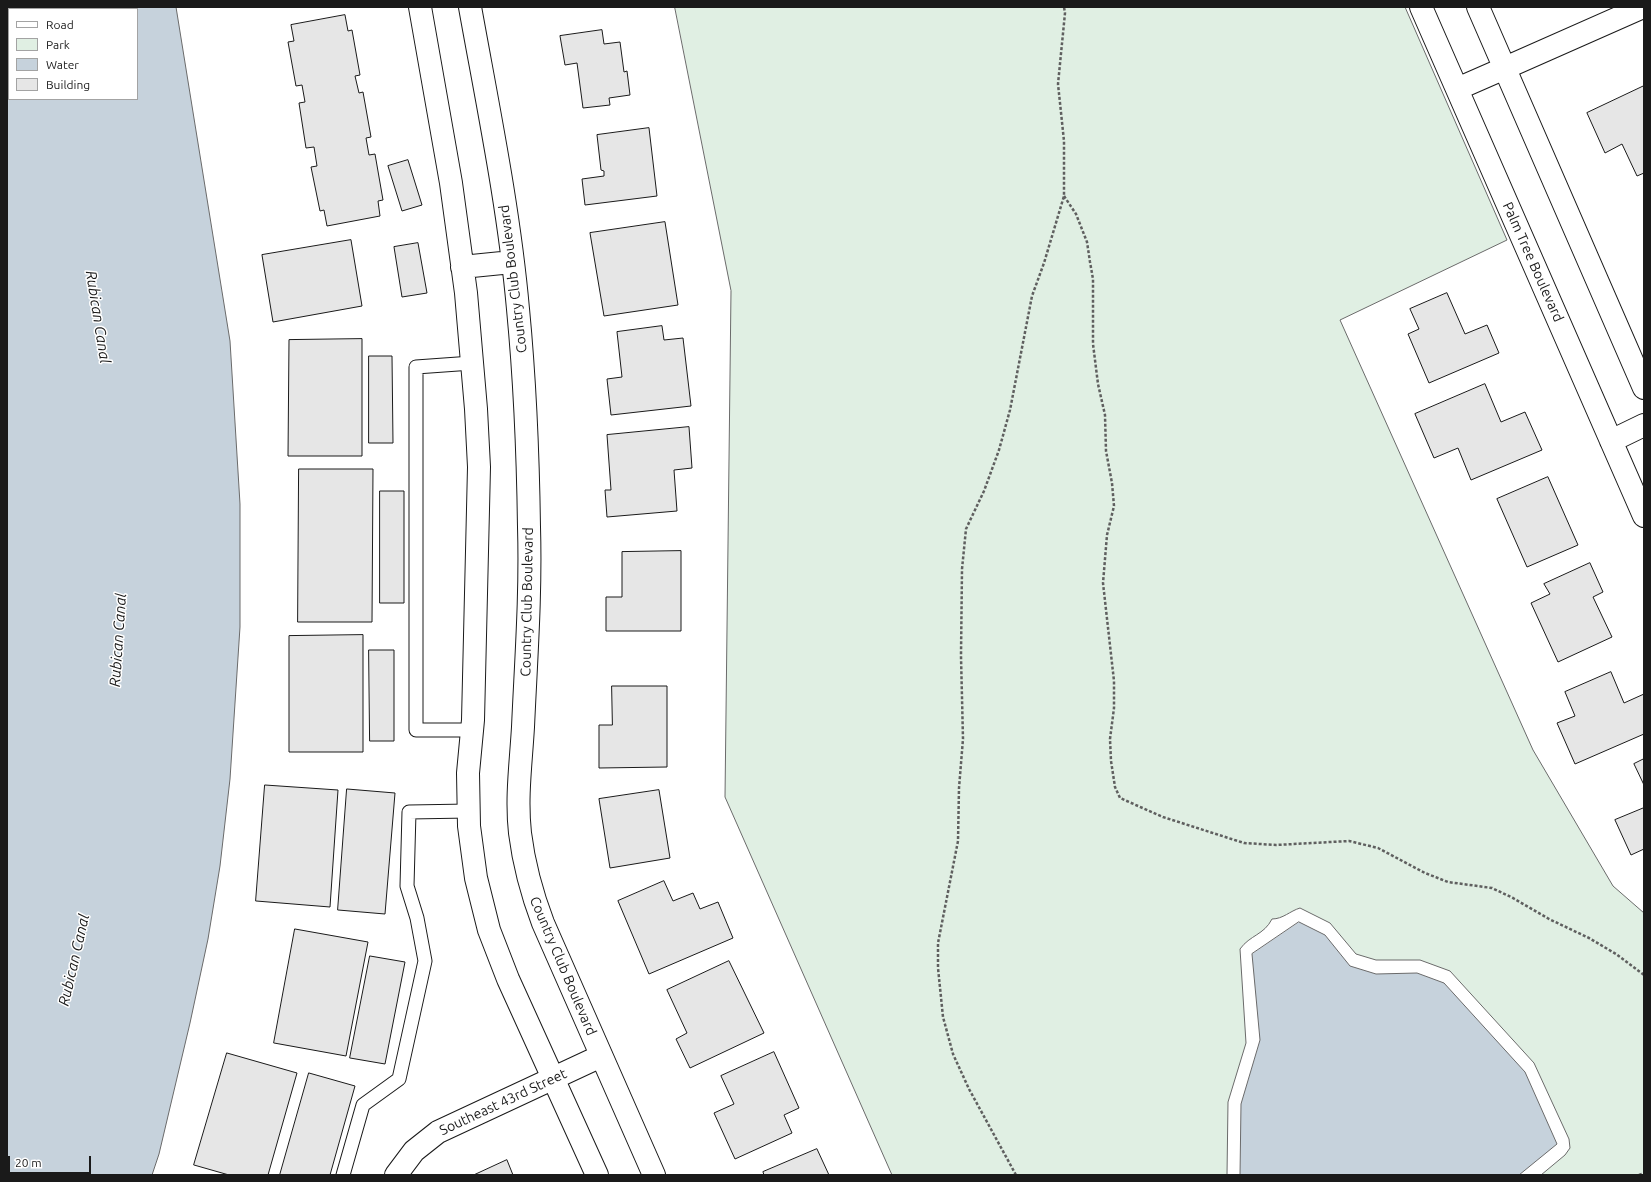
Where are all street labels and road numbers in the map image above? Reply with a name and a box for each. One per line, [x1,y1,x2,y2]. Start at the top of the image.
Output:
street label: Palm Tree Boulevard [1499,199,1567,325]
street label: Country Club Boulevard [496,204,530,354]
street label: Country Club Boulevard [517,527,537,677]
street label: Country Club Boulevard [526,894,600,1038]
street label: Southeast 43rd Street [437,1065,569,1139]

